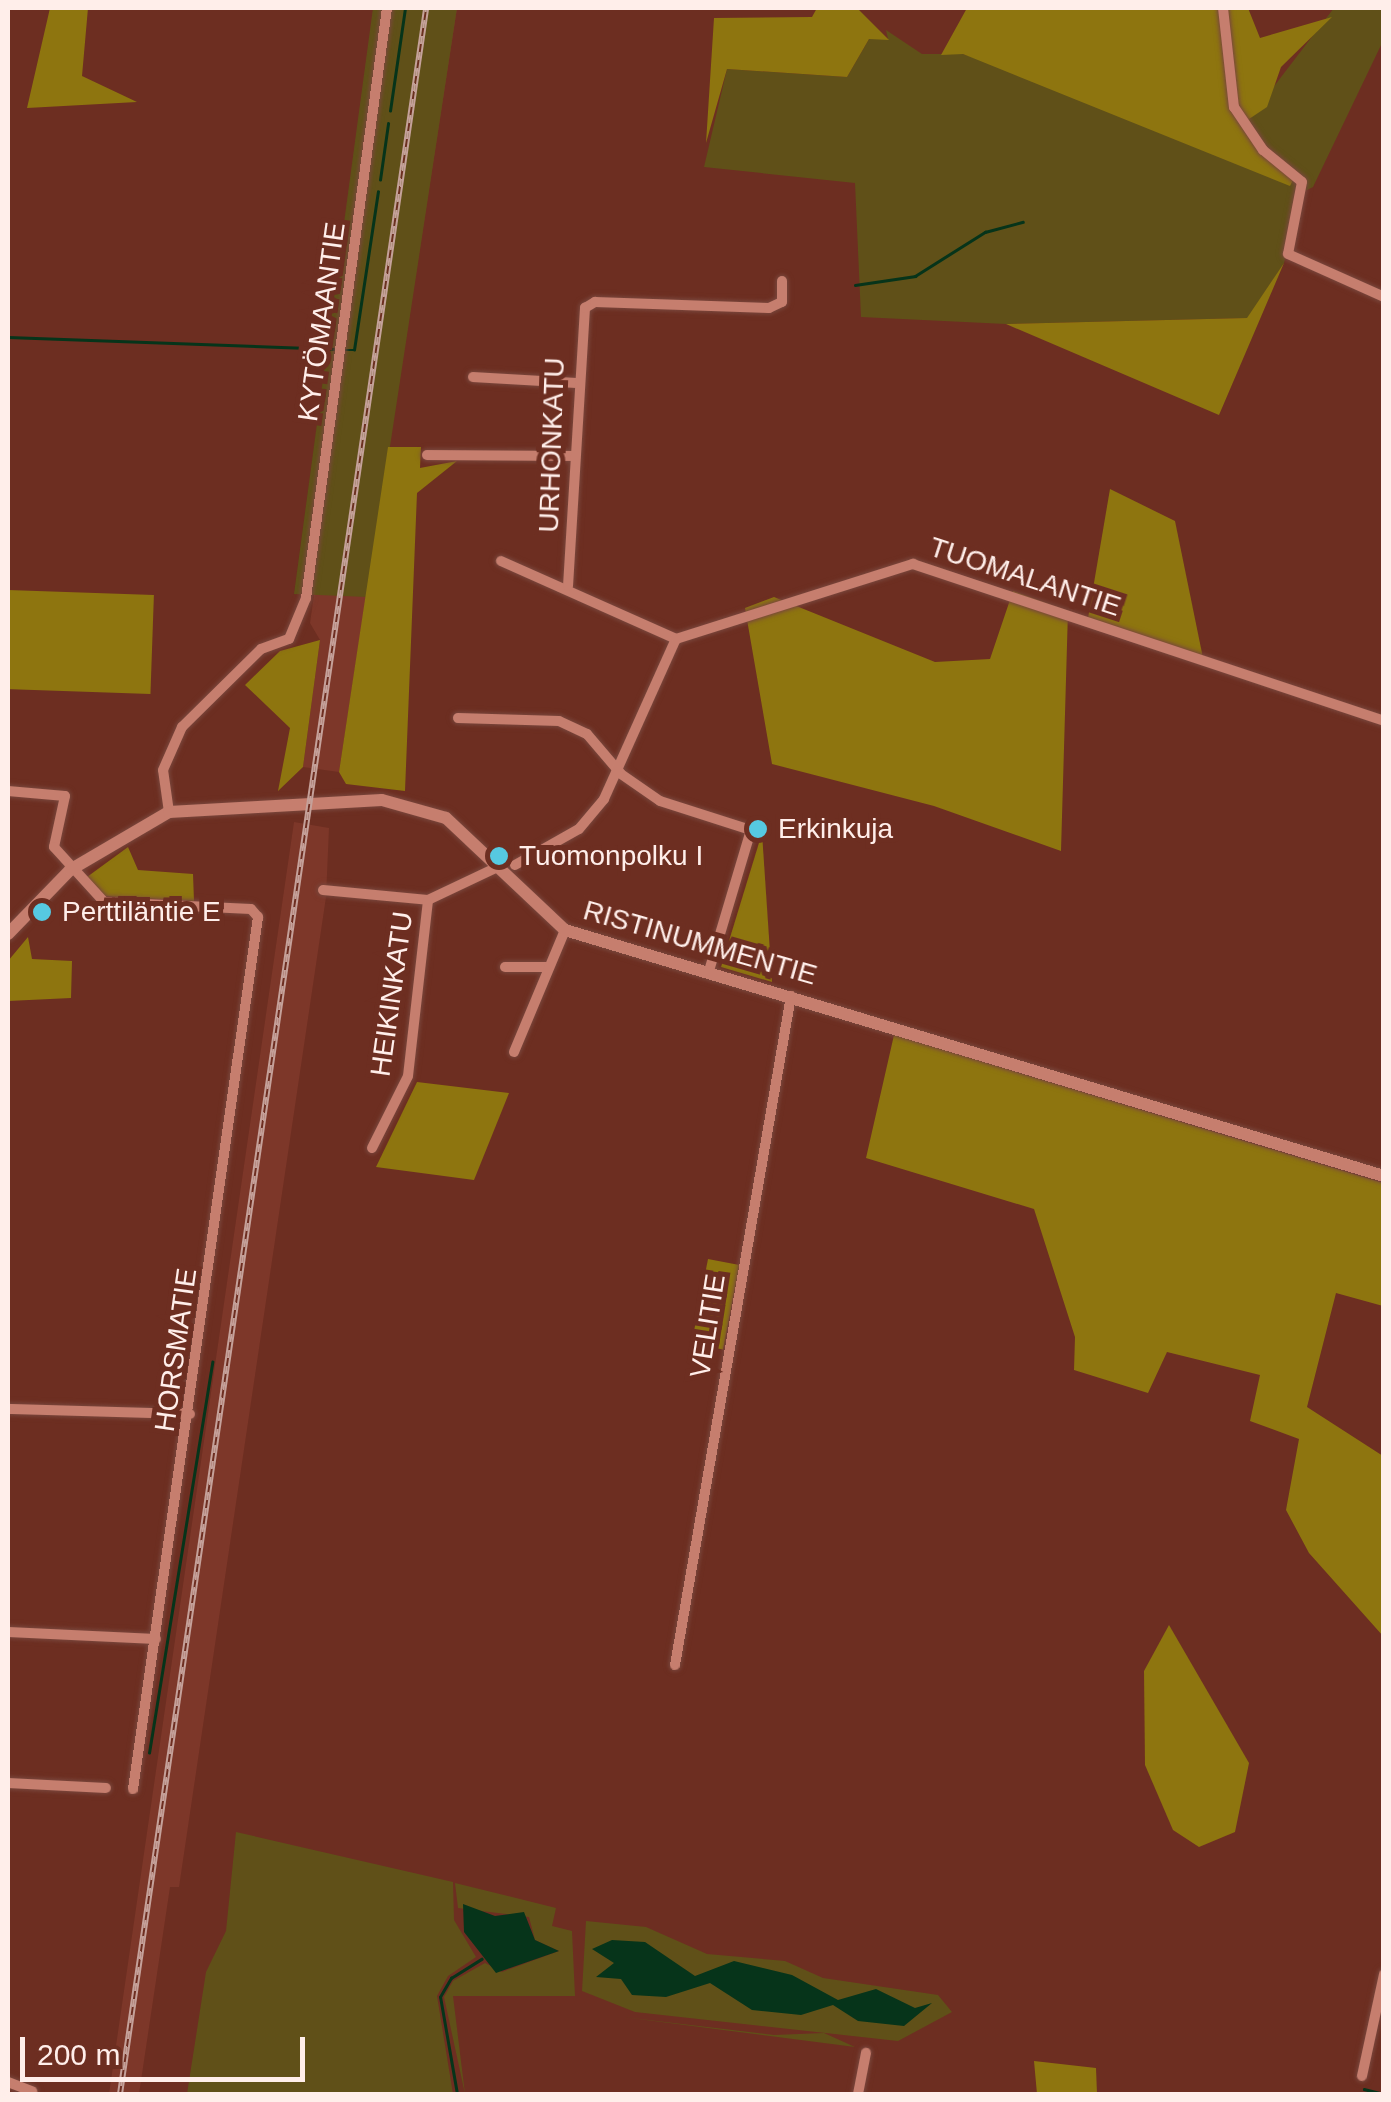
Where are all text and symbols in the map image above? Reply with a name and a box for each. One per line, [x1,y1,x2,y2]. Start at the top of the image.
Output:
street label: KYTÖMAANTIE [291,220,353,424]
street label: URHONKATU [532,357,572,533]
street label: TUOMALANTIE [925,530,1125,624]
place label: Erkinkuja [778,812,893,846]
marker: Erkinkuja [747,818,769,840]
place label: Tuomonpolku I [519,839,703,873]
marker: Tuomonpolku I [488,845,510,867]
street label: RISTINUMMENTIE [579,894,821,992]
place label: Perttiläntie E [62,895,221,929]
marker: Perttiläntie E [31,901,53,923]
street label: HEIKINKATU [364,909,420,1079]
street label: HORSMATIE [148,1266,204,1434]
street label: VELITIE [683,1272,733,1380]
scale bar [25,2017,310,2079]
text: 200 m [37,2038,120,2071]

